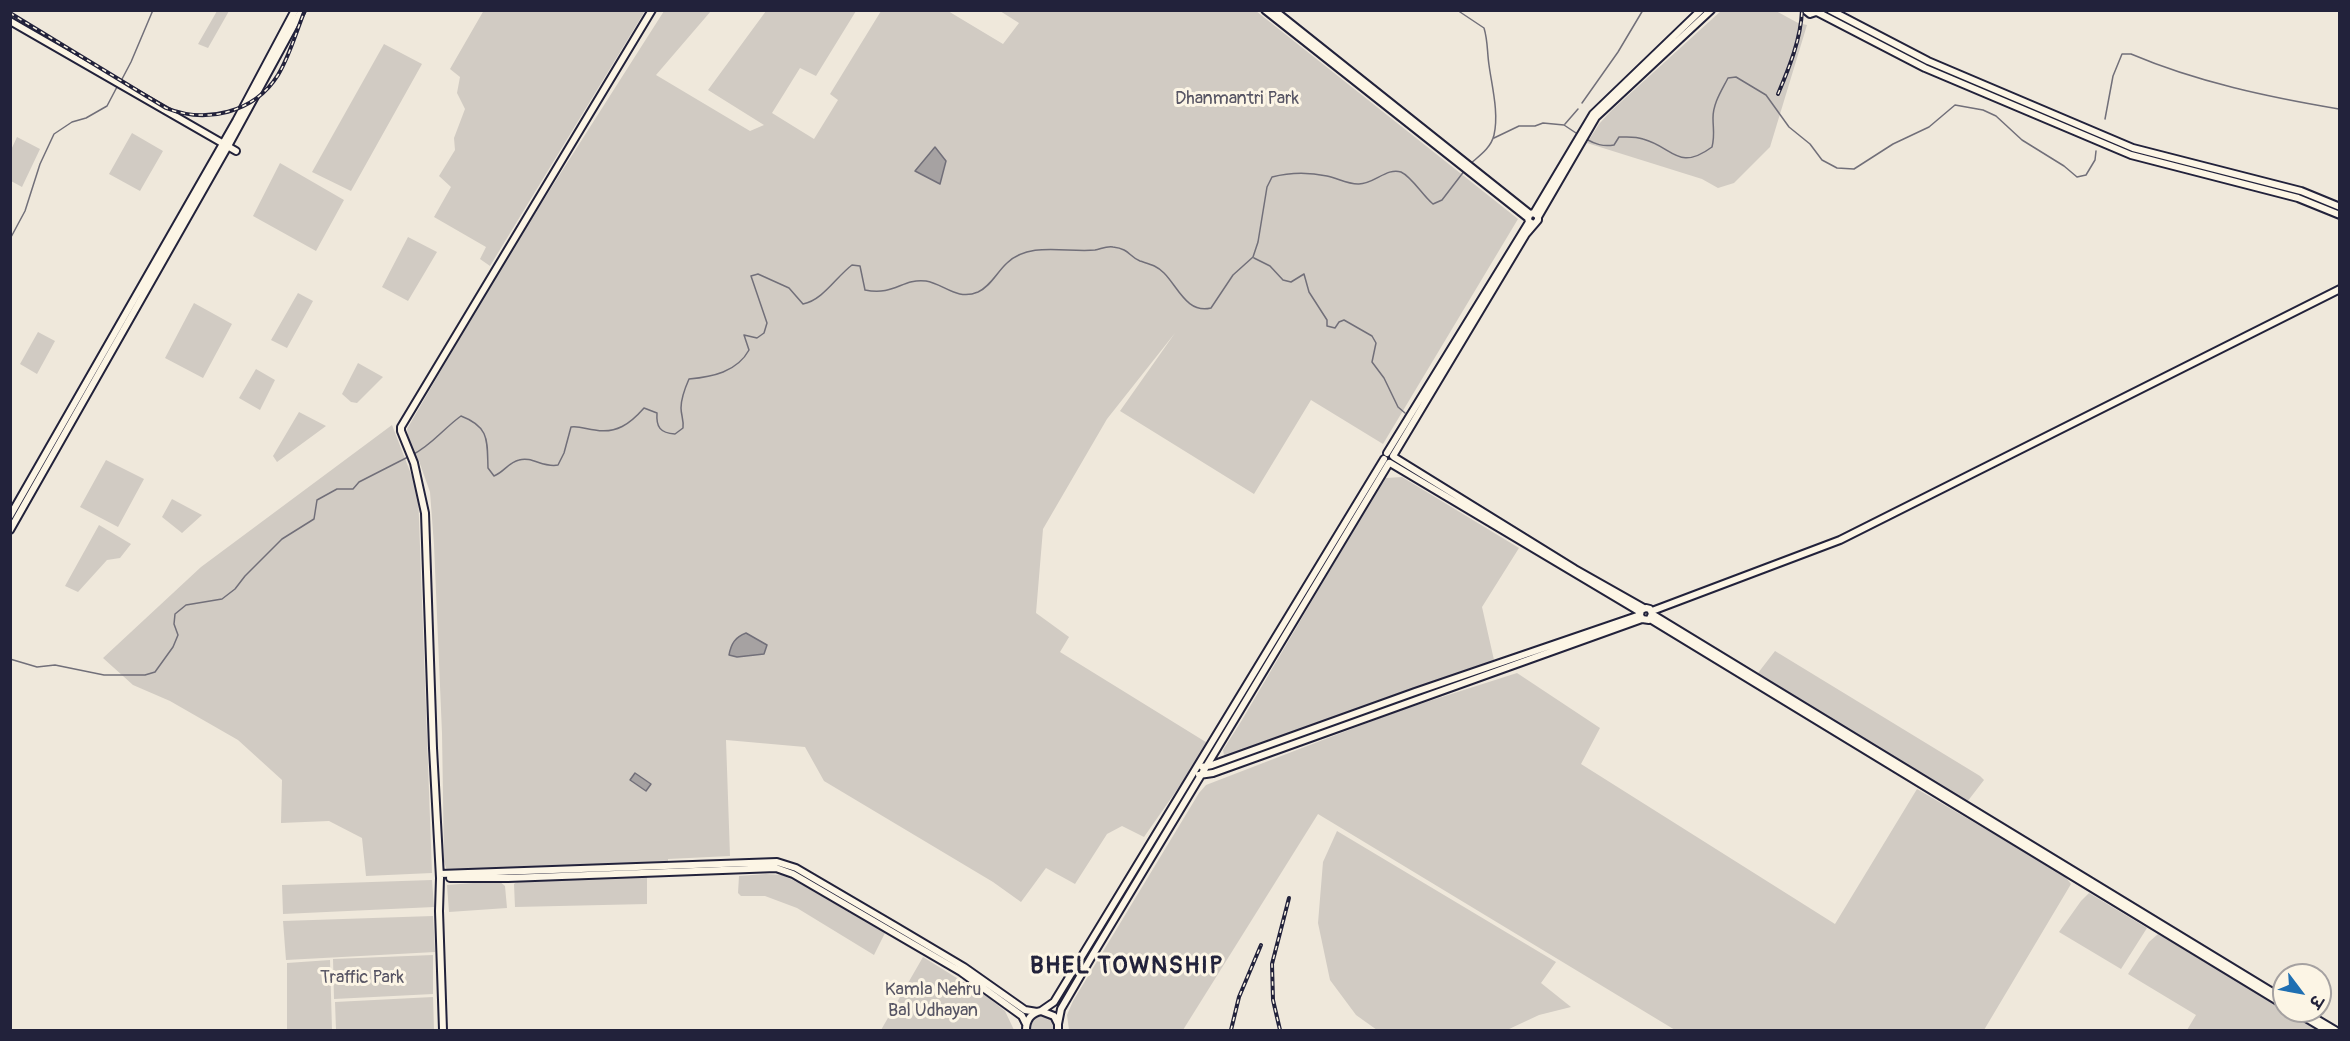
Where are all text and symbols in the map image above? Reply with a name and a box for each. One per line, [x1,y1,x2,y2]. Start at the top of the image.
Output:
park label: Dhanmantri Park [1175,88,1299,110]
district label: BHEL TOWNSHIP [1030,953,1224,981]
north arrow [2272,963,2332,1023]
park label: Traffic Park [320,967,404,989]
park label: Kamla Nehru Bal Udhayan [885,979,981,1022]
text: उ [2304,992,2327,1011]

